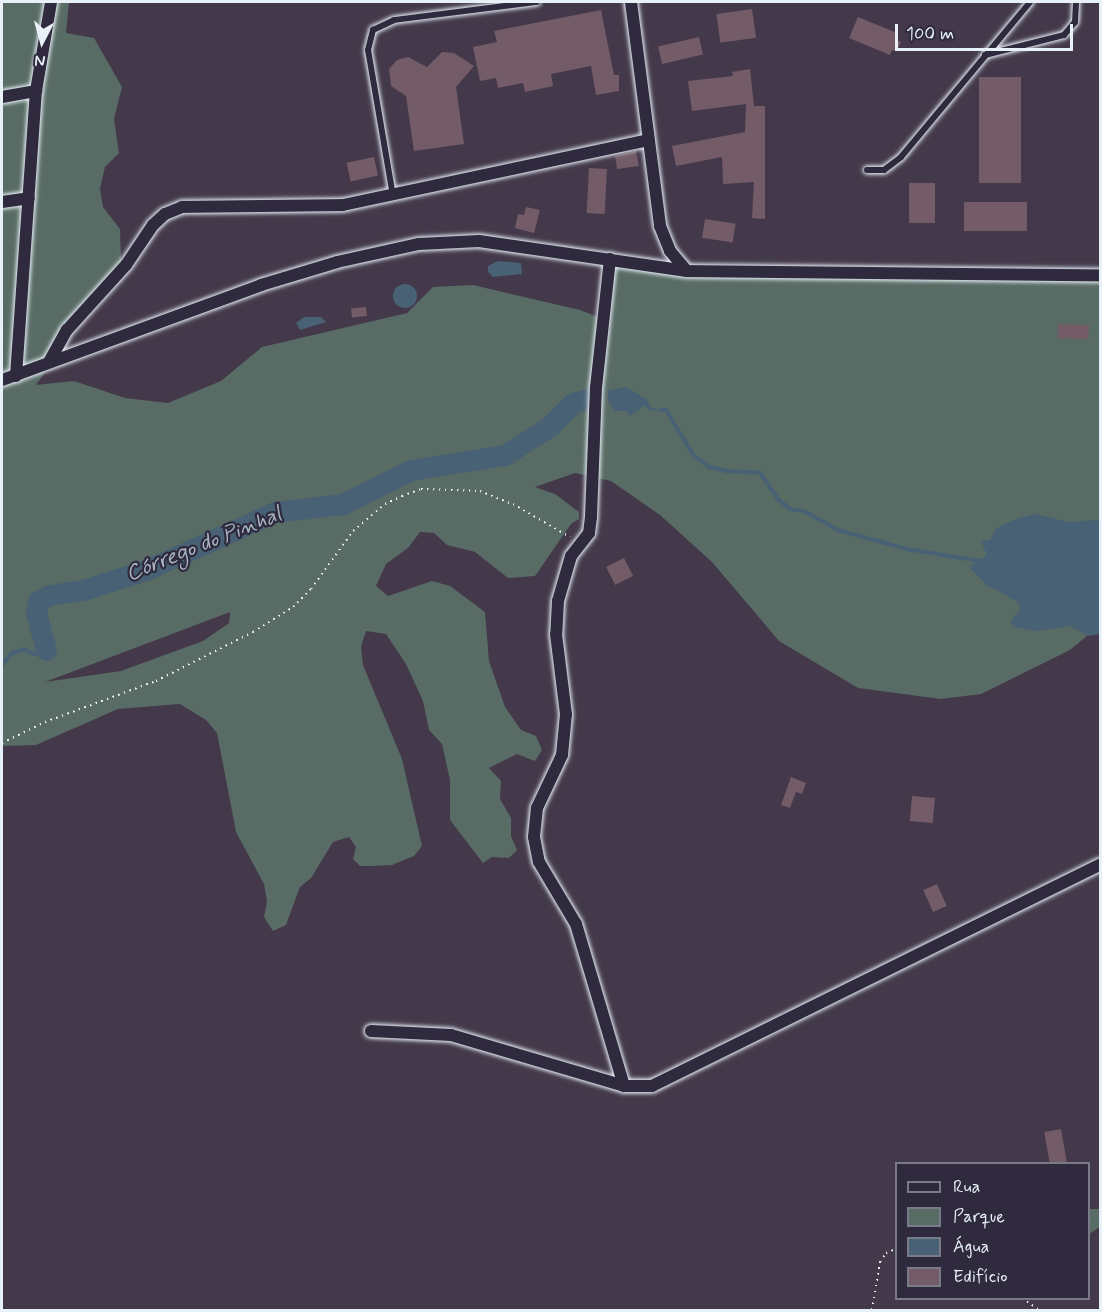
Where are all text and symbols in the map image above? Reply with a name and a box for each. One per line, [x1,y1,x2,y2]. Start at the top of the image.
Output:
north arrow [12,12,72,72]
scale bar [898,12,1076,50]
text: 100 m [906,22,954,46]
text: N [34,49,46,71]
water label: Córrego do Pinhal [125,503,283,587]
legend [895,1162,1090,1300]
text: Rua [953,1175,980,1199]
text: Parque [953,1205,1005,1229]
text: Água [953,1235,989,1259]
text: Edifício [953,1265,1008,1289]

